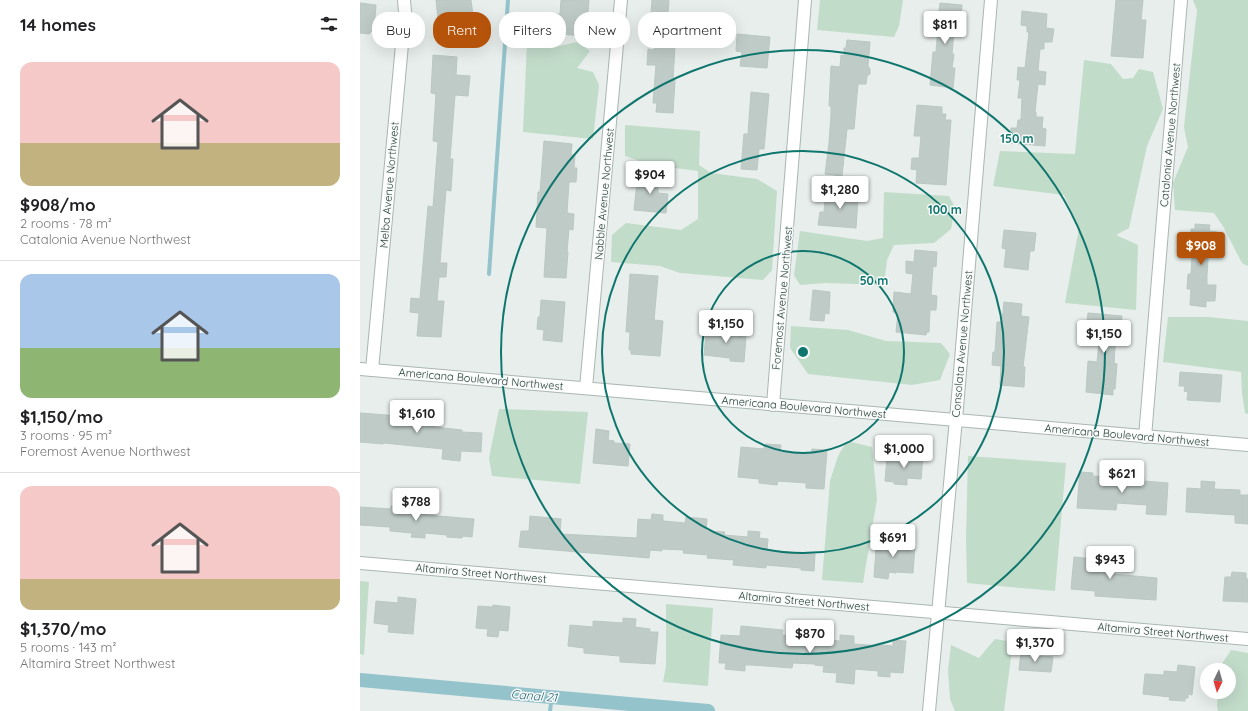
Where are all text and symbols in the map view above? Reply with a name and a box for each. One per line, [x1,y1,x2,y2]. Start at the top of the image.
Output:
pin: $811 [921,11,969,45]
chip: Buy [372,12,425,48]
chip: Rent [433,12,491,48]
chip: Filters [499,12,566,48]
chip: New [574,12,630,48]
chip: Apartment [638,12,736,48]
icon: filters [318,13,340,35]
text: 14 homes [20,14,96,35]
text: $811 [933,16,958,32]
street label: Catalonia Avenue Northwest [1157,62,1183,208]
icon: home [144,88,216,160]
street label: Melba Avenue Northwest [376,121,402,249]
street label: Nabble Avenue Northwest [591,127,617,261]
text: 150 m [1000,131,1034,146]
pin: $904 [626,161,674,195]
text: $904 [635,166,665,182]
pin: $1,280 [807,176,873,210]
text: $1,280 [821,181,859,197]
text: $908/mo [20,194,96,215]
text: 100 m [928,202,962,217]
text: 2 rooms · 78 m² [20,215,112,231]
street label: Foremost Avenue Northwest [769,225,795,371]
text: Catalonia Avenue Northwest [20,231,191,247]
pin: $908 [1177,232,1225,266]
text: $908 [1186,237,1216,253]
street label: Consolata Avenue Northwest [949,270,975,418]
text: 50 m [860,273,888,288]
icon: home [144,300,216,372]
pin: $1,150 [693,310,759,344]
text: $1,150 [708,315,744,331]
pin: $1,150 [1071,320,1137,354]
text: $1,150 [1086,325,1122,341]
centre of rings [796,345,810,359]
street label: Americana Boulevard Northwest [398,365,564,393]
street label: Americana Boulevard Northwest [721,393,887,421]
pin: $1,610 [384,400,450,434]
text: $1,610 [399,405,435,421]
text: $1,150/mo [20,406,103,427]
street label: Americana Boulevard Northwest [1044,421,1210,449]
text: 3 rooms · 95 m² [20,427,112,443]
pin: $1,000 [871,435,937,469]
text: $1,000 [884,440,924,456]
text: Foremost Avenue Northwest [20,443,191,459]
pin: $621 [1098,460,1146,494]
text: $621 [1108,465,1136,481]
pin: $788 [392,488,440,522]
text: $788 [401,493,431,509]
icon: home [144,512,216,584]
pin: $691 [869,524,917,558]
text: $691 [879,529,907,545]
pin: $943 [1086,546,1134,580]
text: $943 [1095,551,1125,567]
street label: Altamira Street Northwest [415,560,547,586]
street label: Altamira Street Northwest [738,588,870,614]
text: $1,370/mo [20,618,106,639]
street label: Altamira Street Northwest [1097,619,1229,645]
pin: $870 [786,620,834,654]
text: $870 [795,625,825,641]
pin: $1,370 [1002,629,1068,663]
text: $1,370 [1016,634,1054,650]
text: 5 rooms · 143 m² [20,639,116,655]
text: Altamira Street Northwest [20,655,175,671]
north arrow [1200,663,1236,699]
map controls [1200,663,1236,699]
water label: Canal 21 [510,686,559,705]

